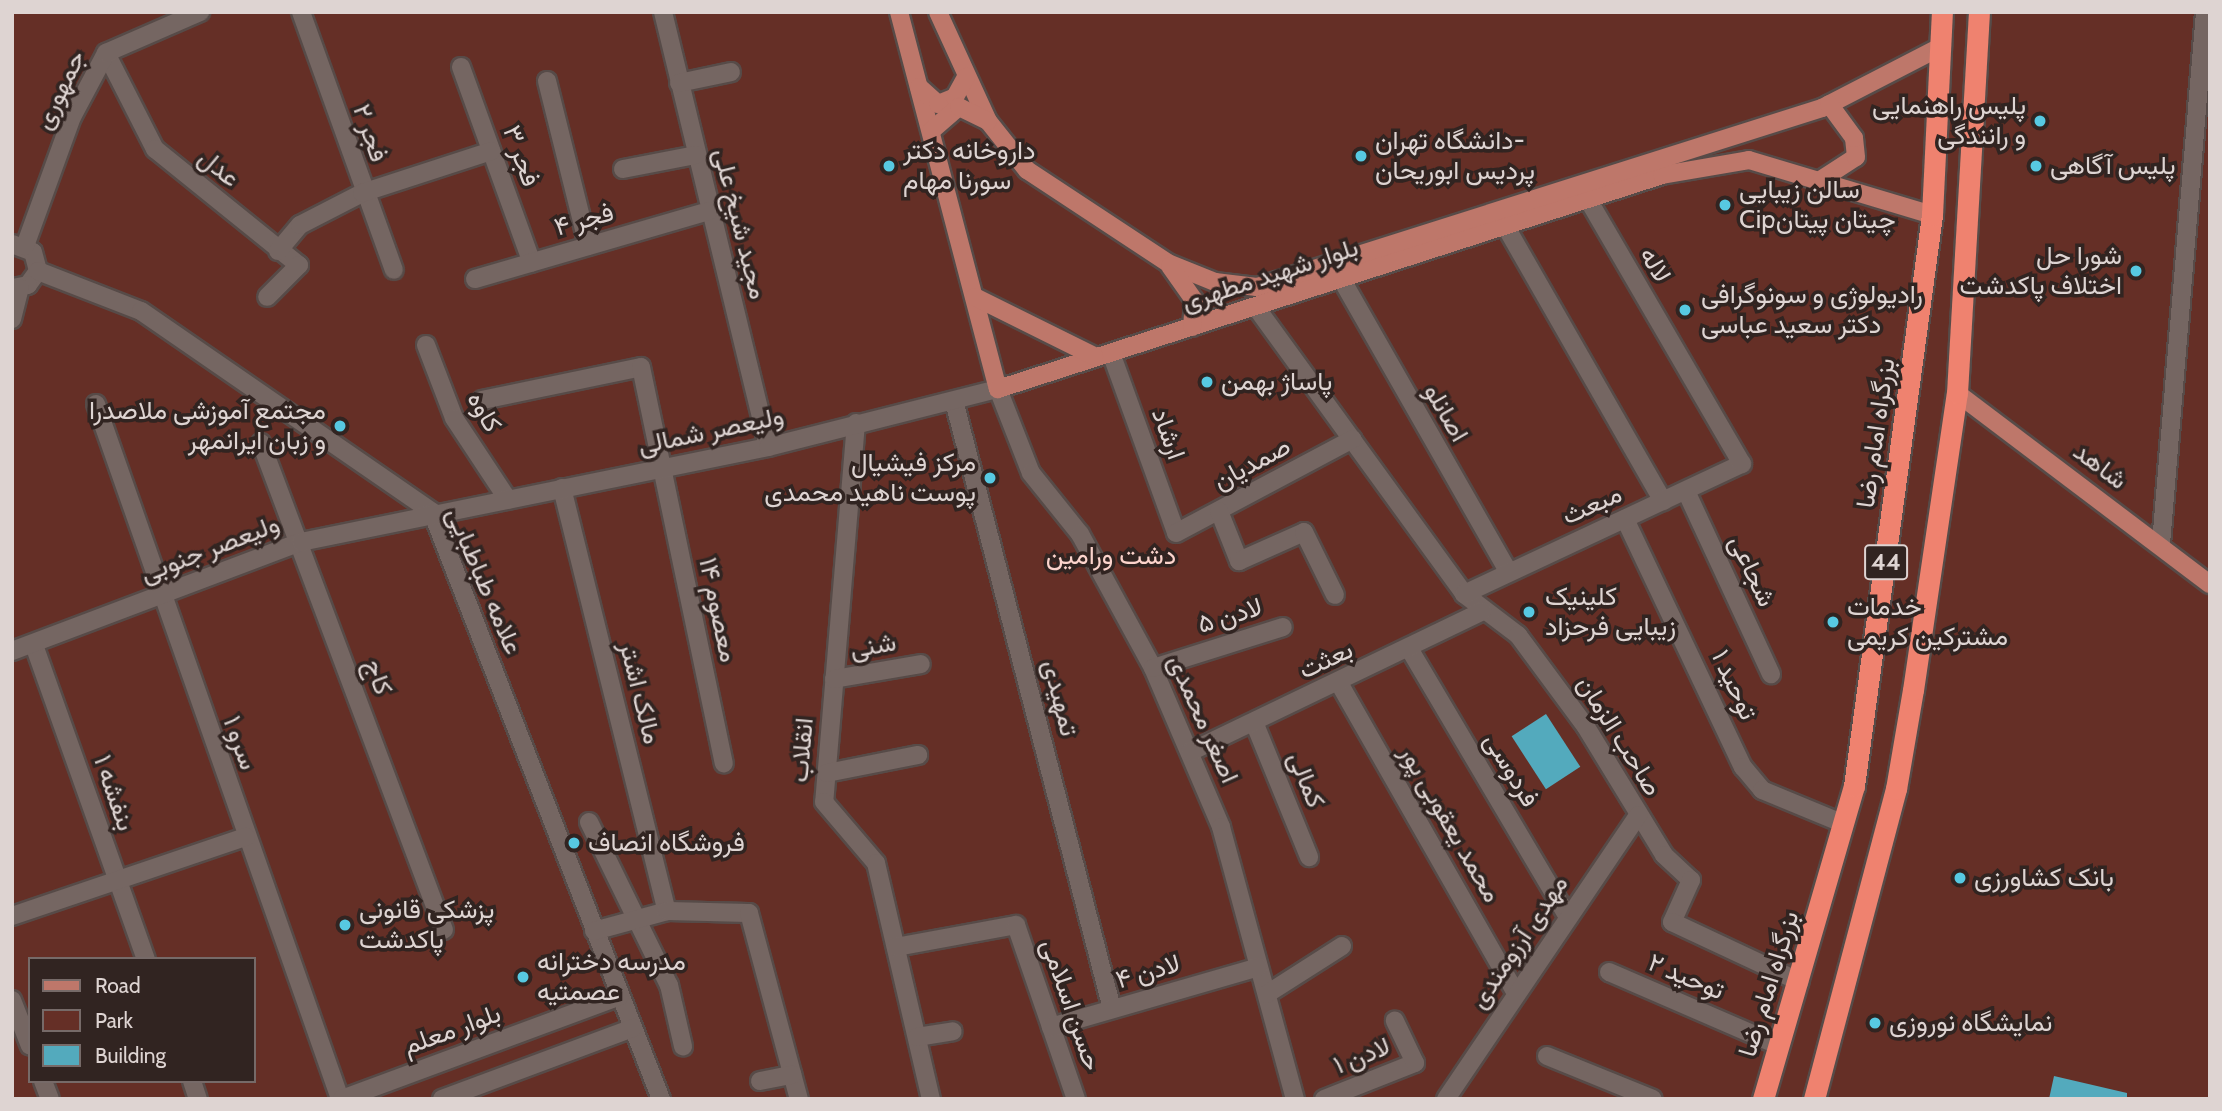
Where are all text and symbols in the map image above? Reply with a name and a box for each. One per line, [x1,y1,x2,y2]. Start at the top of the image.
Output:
street label: جمهوری [28,45,92,135]
place label: پلیس راهنمایی و رانندگی [1872,90,2026,152]
street label: فجر ۲ [346,100,394,166]
marker: پلیس راهنمایی و رانندگی [2032,113,2048,129]
street label: فجر ۳ [496,121,546,191]
place label: دانشگاه تهران- پردیس ابوریحان [1375,125,1535,186]
place label: داروخانه دکتر سورنا مهام [903,135,1036,196]
street label: عدل [192,142,246,194]
street label: مجید شیخ علی [706,145,774,303]
marker: دانشگاه تهران- پردیس ابوریحان [1353,148,1369,164]
place label: پلیس آگاهی [2050,150,2176,182]
marker: داروخانه دکتر سورنا مهام [881,158,897,174]
marker: پلیس آگاهی [2028,158,2044,174]
place label: سالن زیبایی Cipچیتان پیتان [1739,174,1896,235]
street label: فجر ۴ [551,197,617,243]
marker: سالن زیبایی Cipچیتان پیتان [1717,197,1733,213]
street label: بلوار شهید مطهری [1178,232,1362,318]
place label: شورا حل اختلاف پاکدشت [1960,240,2122,302]
street label: لاله [1633,242,1677,288]
marker: شورا حل اختلاف پاکدشت [2128,263,2144,279]
place label: رادیولوژی و سونوگرافی دکتر سعید عباسی [1701,279,1923,340]
marker: رادیولوژی و سونوگرافی دکتر سعید عباسی [1675,300,1695,320]
street label: بزرگراه امام رضا [1850,356,1902,510]
place label: پاساژ بهمن [1221,366,1332,398]
marker: پاساژ بهمن [1199,374,1215,390]
street label: اصانلو [1417,378,1475,448]
street label: کاوه [460,386,508,438]
place label: مجتمع آموزشی ملاصدرا و زبان ایرانمهر [89,395,326,457]
street label: ولیعصر شمالی [635,400,787,462]
street label: ارشاد [1144,404,1192,464]
marker: مجتمع آموزشی ملاصدرا و زبان ایرانمهر [332,418,348,434]
street label: صمدیان [1208,431,1296,497]
street label: شاهد [2067,436,2133,496]
place label: مرکز فیشیال پوست ناهید محمدی [764,447,976,508]
marker: مرکز فیشیال پوست ناهید محمدی [982,470,998,486]
street label: مبعث [1557,478,1627,532]
street label: علامه طباطبایی [439,503,529,659]
street label: ولیعصر جنوبی [136,508,284,590]
street label: شجاعی [1722,530,1782,612]
park label: دشت ورامین [1046,540,1176,572]
road number: 44 [1863,542,1909,582]
street label: ۱۴ معصوم [692,555,744,665]
place label: کلینیک زیبایی فرحزاد [1545,581,1676,642]
street label: لادن ۵ [1194,591,1266,641]
place label: خدمات مشترکین کریمی [1847,591,2008,652]
marker: کلینیک زیبایی فرحزاد [1519,602,1539,622]
marker: خدمات مشترکین کریمی [1825,614,1841,630]
street label: شنی [848,627,898,665]
street label: بعثت [1294,634,1358,686]
street label: مالک اشتر [612,639,668,747]
street label: توحید ۱ [1704,645,1764,725]
street label: اصغر محمدی [1161,650,1245,788]
street label: کاج [357,655,399,699]
street label: تمهیدی [1035,657,1085,739]
street label: صاحب الزمان [1570,670,1668,802]
street label: سرو ۱ [216,712,264,774]
street label: انقلاب [784,716,820,784]
street label: فردوسی [1477,727,1545,813]
street label: محمد یعقوبی پور [1392,740,1508,908]
street label: کمالی [1281,747,1331,813]
street label: بنفشه ۱ [87,751,141,835]
place label: فروشگاه انصاف [588,827,745,859]
marker: فروشگاه انصاف [566,835,582,851]
place label: بانک کشاورزی [1974,862,2114,894]
street label: مهدی آرزومندی [1463,869,1575,1015]
marker: بانک کشاورزی [1952,870,1968,886]
place label: پزشکی قانونی پاکدشت [359,894,494,956]
street label: بزرگراه امام رضا [1732,907,1806,1061]
marker: پزشکی قانونی پاکدشت [337,917,353,933]
street label: حسن اسلامی [1034,935,1108,1075]
place label: مدرسه دخترانه عصمتیه [537,946,686,1007]
street label: توحید ۲ [1643,947,1729,1007]
street label: لادن ۴ [1112,948,1184,996]
legend [28,957,256,1083]
marker: مدرسه دخترانه عصمتیه [515,969,531,985]
text: Road [95,973,141,998]
street label: بلوار معلم [399,998,505,1062]
place label: نمایشگاه نوروزی [1889,1007,2053,1039]
text: Park [95,1008,133,1033]
marker: نمایشگاه نوروزی [1867,1015,1883,1031]
street label: لادن ۱ [1329,1031,1395,1081]
text: Building [95,1043,166,1068]

